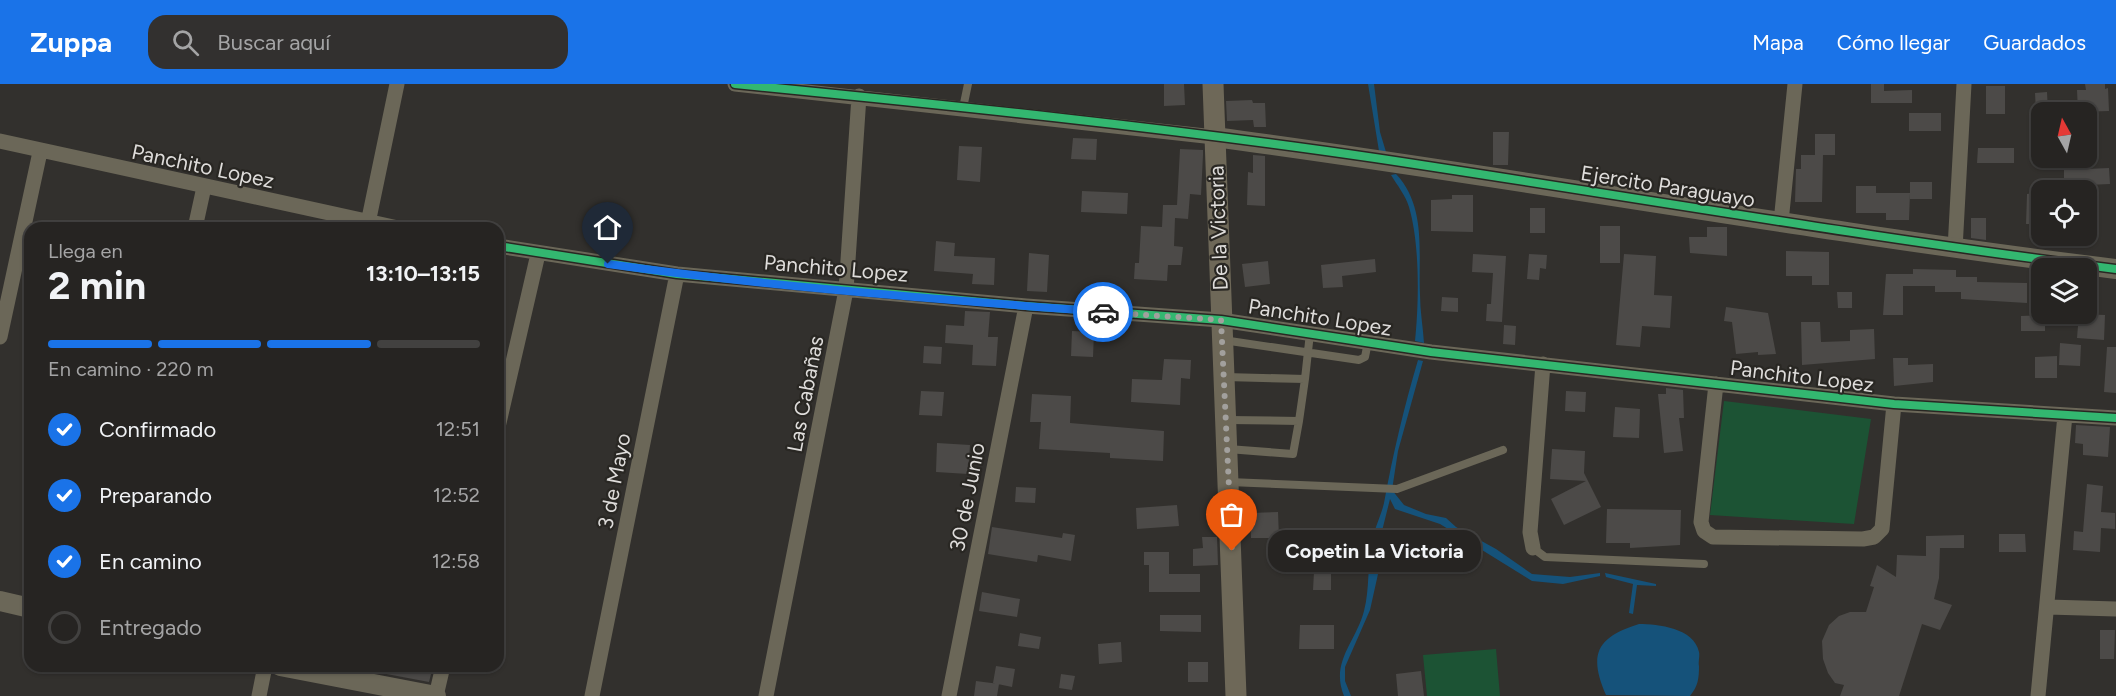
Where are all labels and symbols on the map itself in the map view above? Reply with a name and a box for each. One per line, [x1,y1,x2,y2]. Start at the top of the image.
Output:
north arrow [2031,102,2097,168]
street label: Panchito Lopez [130,139,276,193]
street label: Ejercito Paraguayo [1579,160,1757,212]
street label: De la Victoria [1203,165,1233,291]
pin [582,202,633,264]
street label: Panchito Lopez [763,249,909,287]
courier [1073,282,1133,342]
street label: Panchito Lopez [1246,293,1394,341]
street label: Las Cabañas [782,334,828,454]
street label: Panchito Lopez [1729,355,1875,397]
street label: 3 de Mayo [592,431,636,531]
street label: 30 de Junio [944,440,990,554]
pin [1206,489,1257,551]
callout: Copetin La Victoria [1268,530,1481,572]

